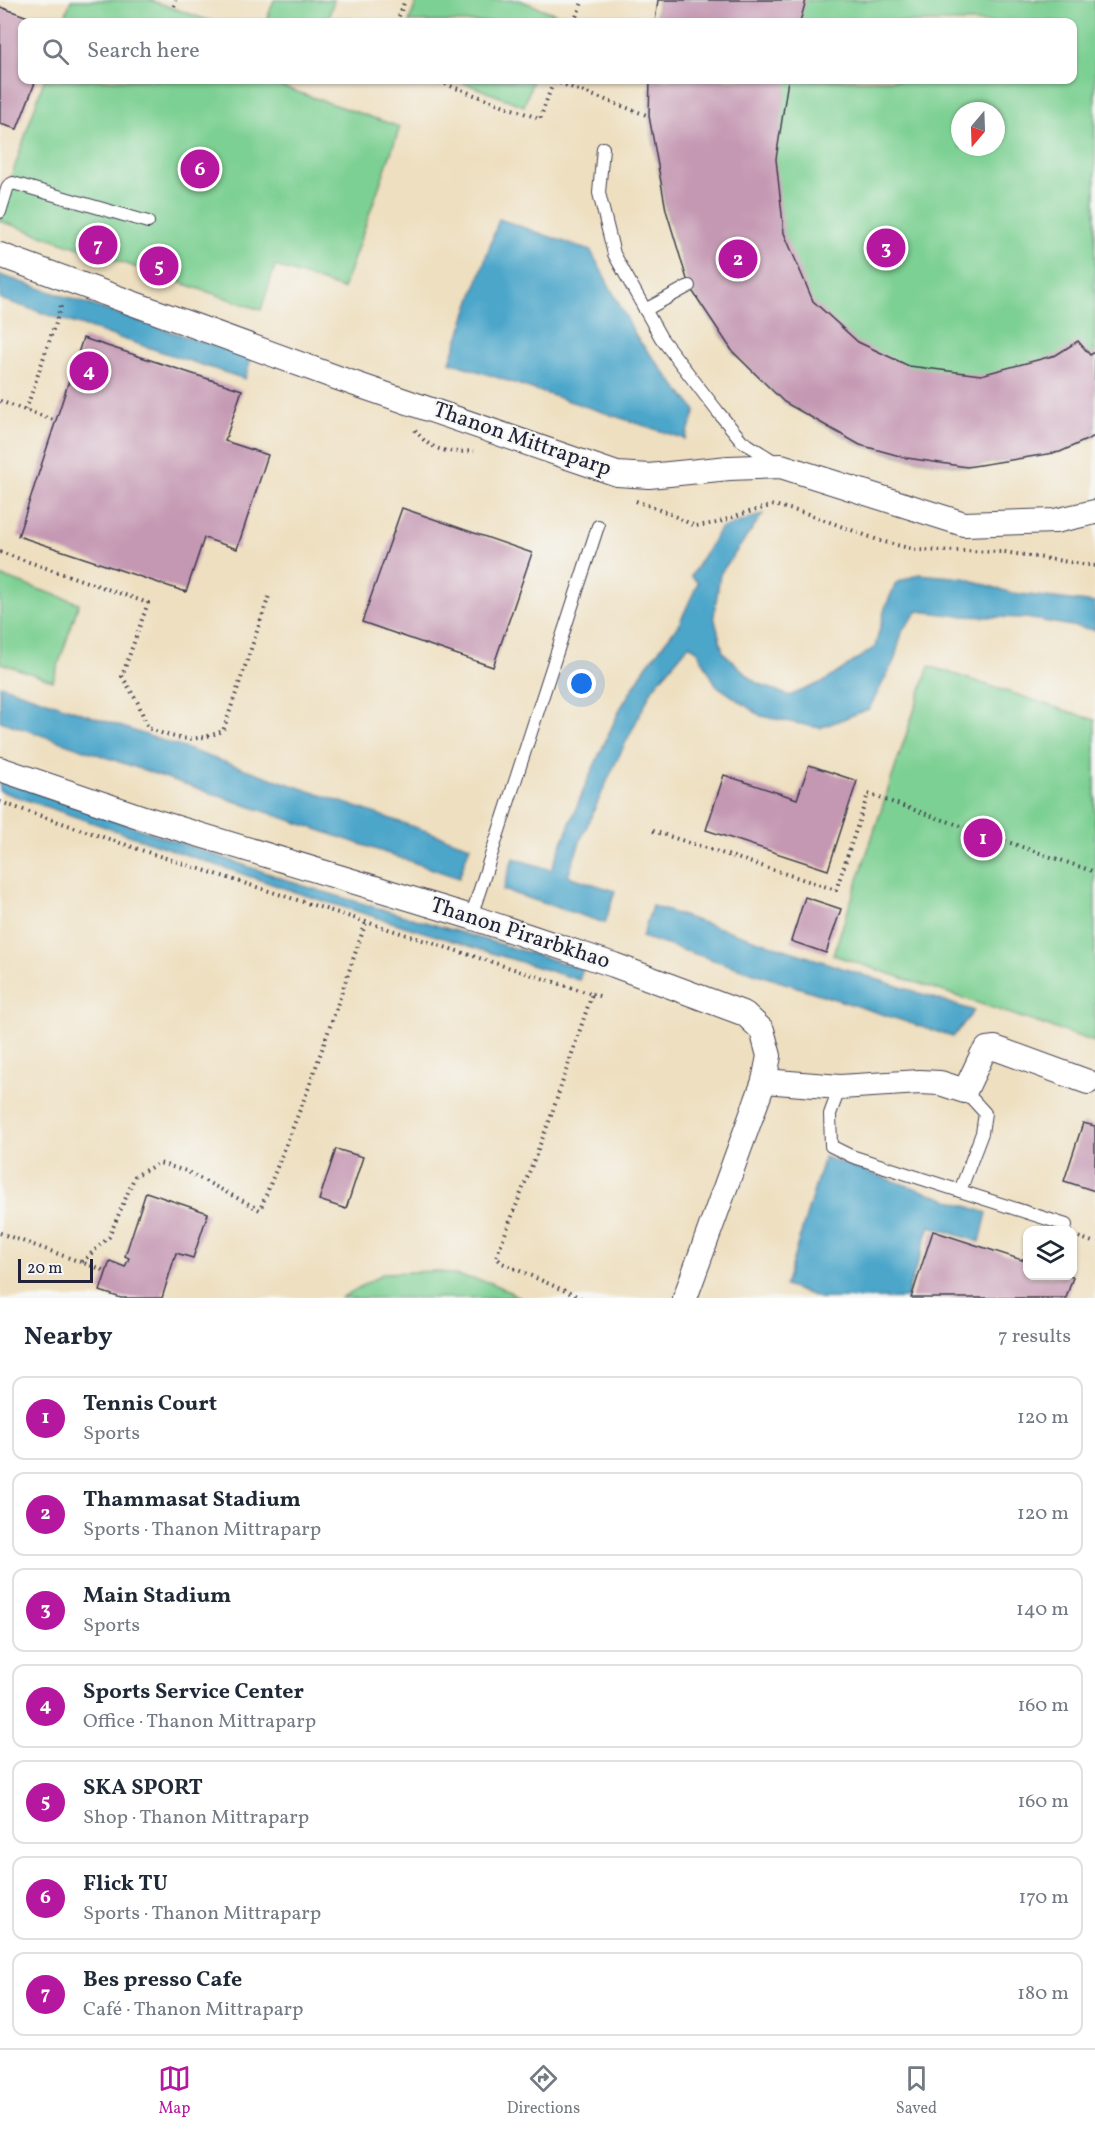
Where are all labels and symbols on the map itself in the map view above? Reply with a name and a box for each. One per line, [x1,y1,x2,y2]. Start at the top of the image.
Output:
north arrow [951,102,1005,156]
pin: 6 [180,146,220,192]
pin: 7 [78,222,118,268]
pin: 3 [866,226,906,270]
pin: 2 [718,236,758,282]
pin: 5 [140,244,178,288]
pin: 4 [70,348,109,394]
street label: Thanon Mittraparp [429,395,615,485]
your location [567,669,596,698]
pin: 1 [964,816,1002,860]
street label: Thanon Pirarbkhao [426,890,614,978]
scale bar [18,1256,93,1284]

